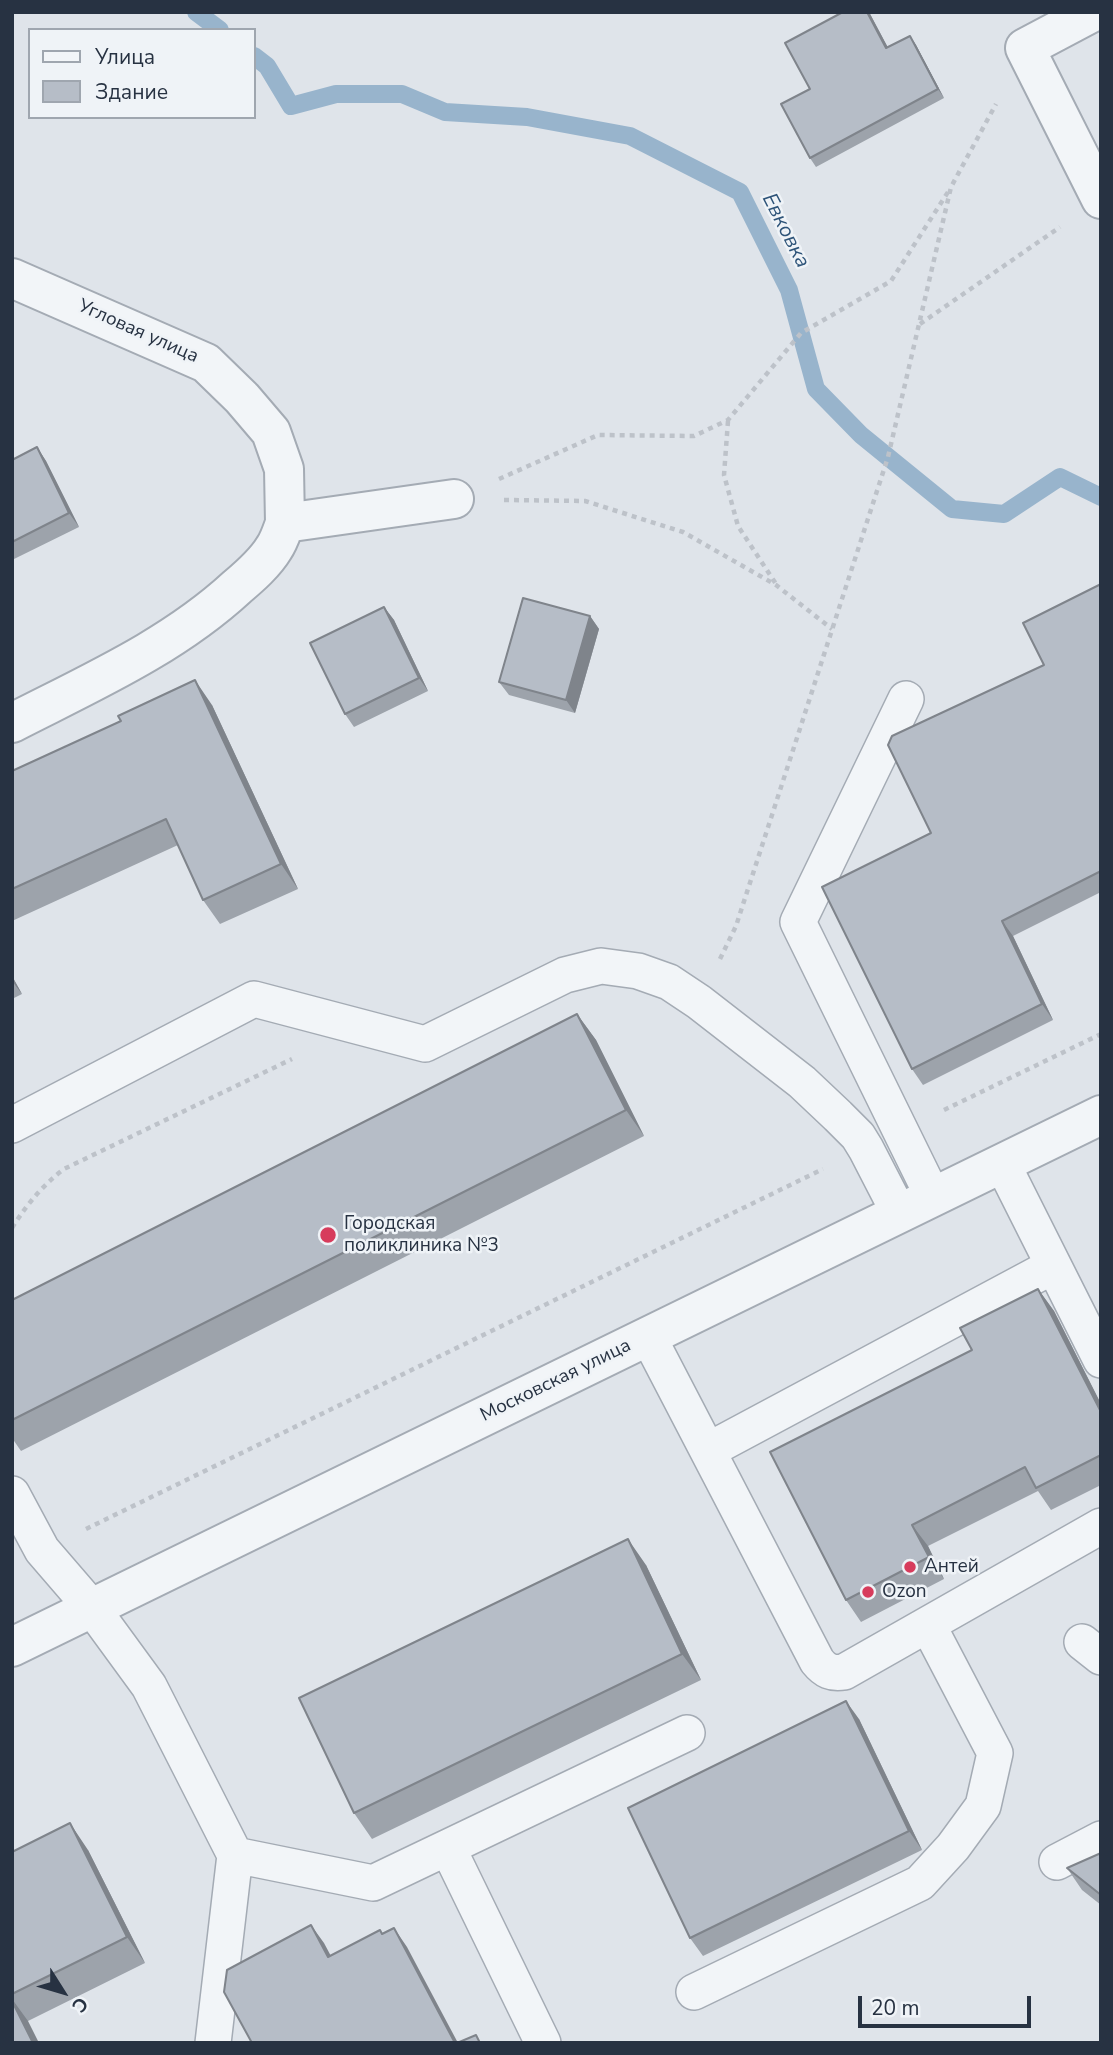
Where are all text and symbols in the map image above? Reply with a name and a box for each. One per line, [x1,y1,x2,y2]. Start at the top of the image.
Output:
legend [28,28,256,119]
text: Улица [95,43,155,71]
text: Здание [95,78,168,106]
water label: Евковка [755,189,815,273]
street label: Угловая улица [74,295,202,369]
place label: Городская поликлиника №3 [344,1213,499,1257]
marker: Городская поликлиника №3 [318,1225,338,1245]
street label: Московская улица [477,1335,635,1427]
place label: Антей [924,1556,979,1578]
marker: Антей [902,1559,918,1575]
place label: Ozon [882,1581,927,1603]
marker: Ozon [860,1584,876,1600]
north arrow [28,1957,98,2027]
scale bar [861,1982,1034,2026]
text: С [66,1992,94,2018]
text: 20 m [871,1994,920,2022]

